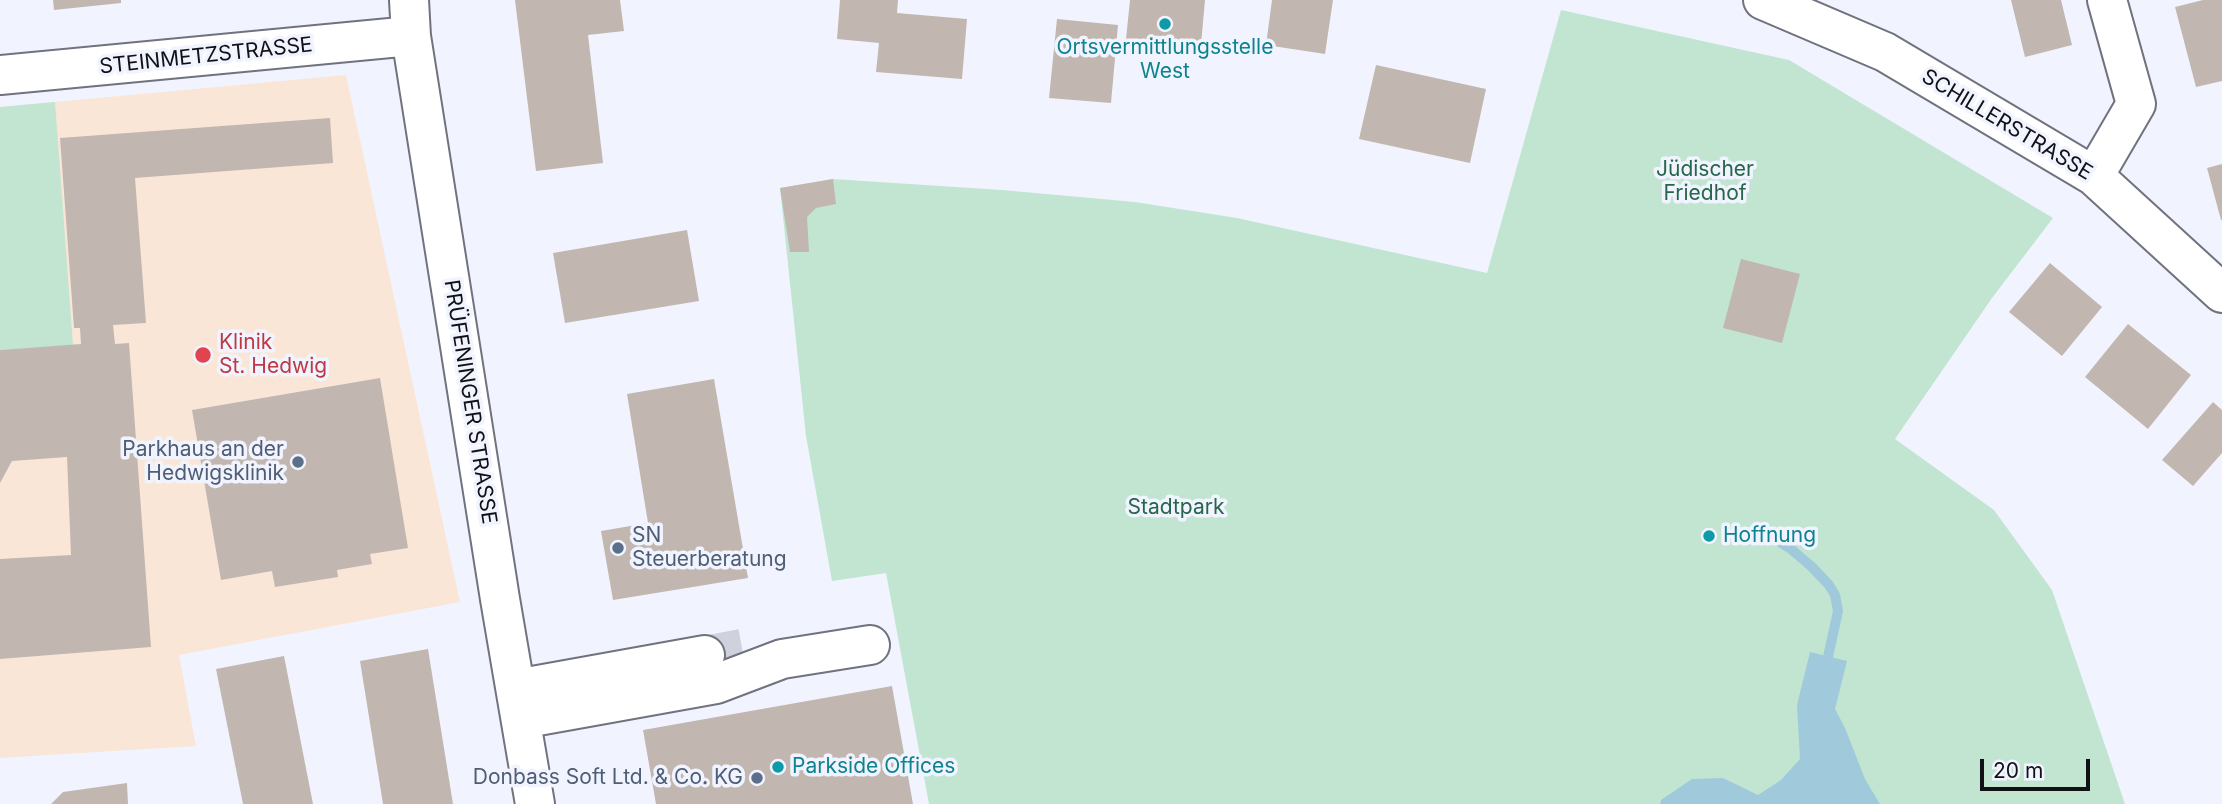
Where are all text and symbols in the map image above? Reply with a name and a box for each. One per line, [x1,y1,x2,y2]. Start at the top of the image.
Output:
marker: Ortsvermittlungsstelle West [1157,16,1173,32]
street label: STEINMETZSTRASSE [98,32,314,80]
place label: Ortsvermittlungsstelle West [1057,35,1273,85]
street label: SCHILLERSTRASSE [1917,64,2097,186]
park label: Jüdischer Friedhof [1656,157,1754,207]
street label: PRÜFENINGER STRASSE [438,278,502,526]
place label: Klinik St. Hedwig [219,330,327,380]
marker: Klinik St. Hedwig [193,345,213,365]
place label: Parkhaus an der Hedwigsklinik [122,437,284,487]
marker: Parkhaus an der Hedwigsklinik [290,454,306,470]
park label: Stadtpark [1128,495,1224,521]
place label: SN Steuerberatung [632,523,787,573]
place label: Hoffnung [1723,523,1816,549]
marker: Hoffnung [1701,528,1717,544]
marker: SN Steuerberatung [610,540,626,556]
scale bar [1984,744,2094,788]
place label: Parkside Offices [792,754,955,780]
text: 20 m [1993,758,2043,783]
marker: Parkside Offices [770,759,786,775]
place label: Donbass Soft Ltd. & Co. KG [473,765,743,791]
marker: Donbass Soft Ltd. & Co. KG [749,770,765,786]

